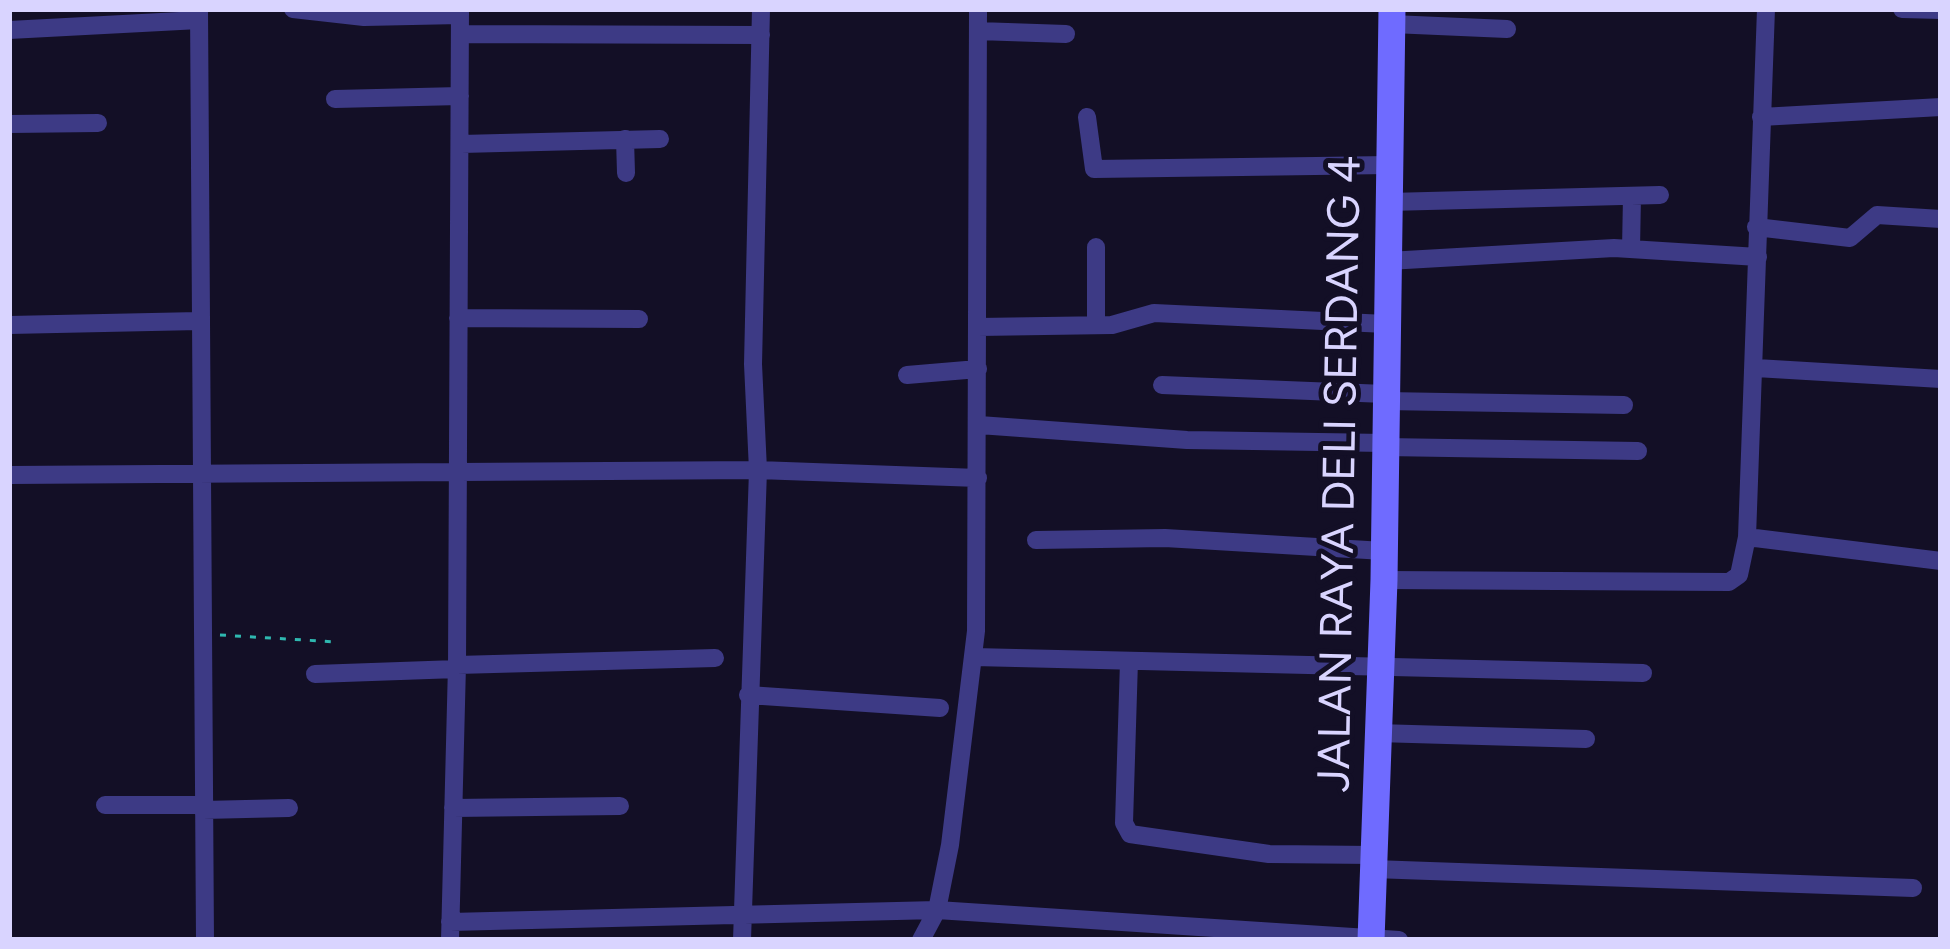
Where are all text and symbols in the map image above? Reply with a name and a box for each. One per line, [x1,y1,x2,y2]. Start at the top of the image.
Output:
street label: JALAN RAYA DELI SERDANG 4 [1308,155,1374,793]

